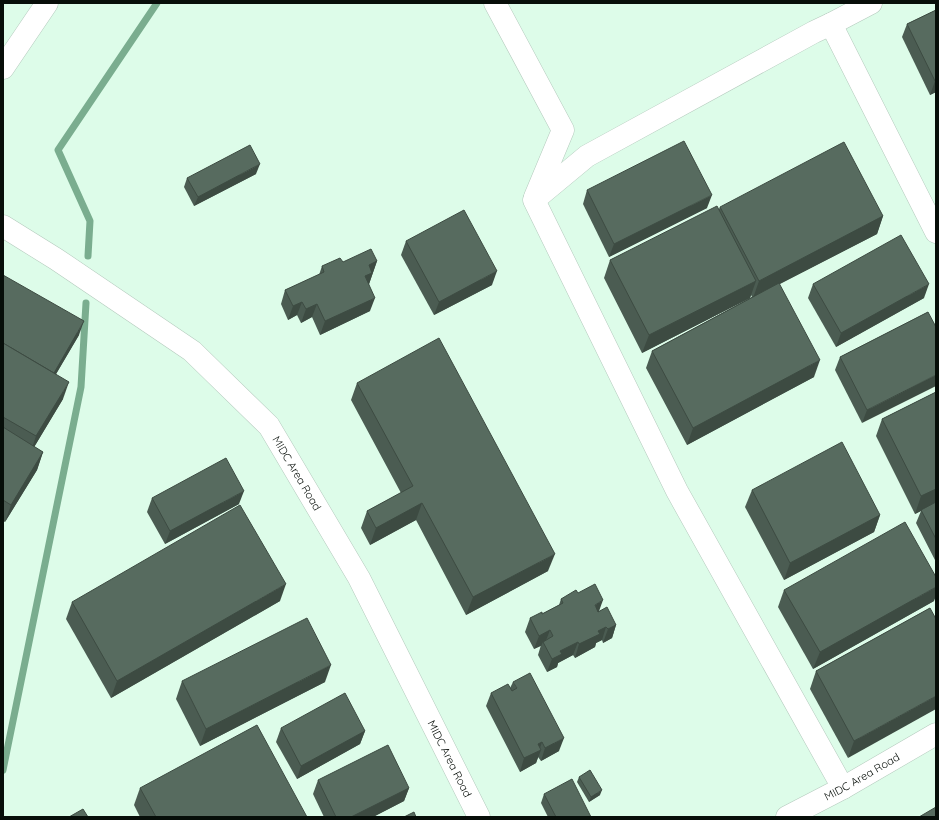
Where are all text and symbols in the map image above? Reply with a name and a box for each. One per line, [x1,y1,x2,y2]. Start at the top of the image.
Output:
street label: MIDC Area Road [269,433,324,513]
street label: MIDC Area Road [425,718,475,800]
street label: MIDC Area Road [822,750,902,804]

